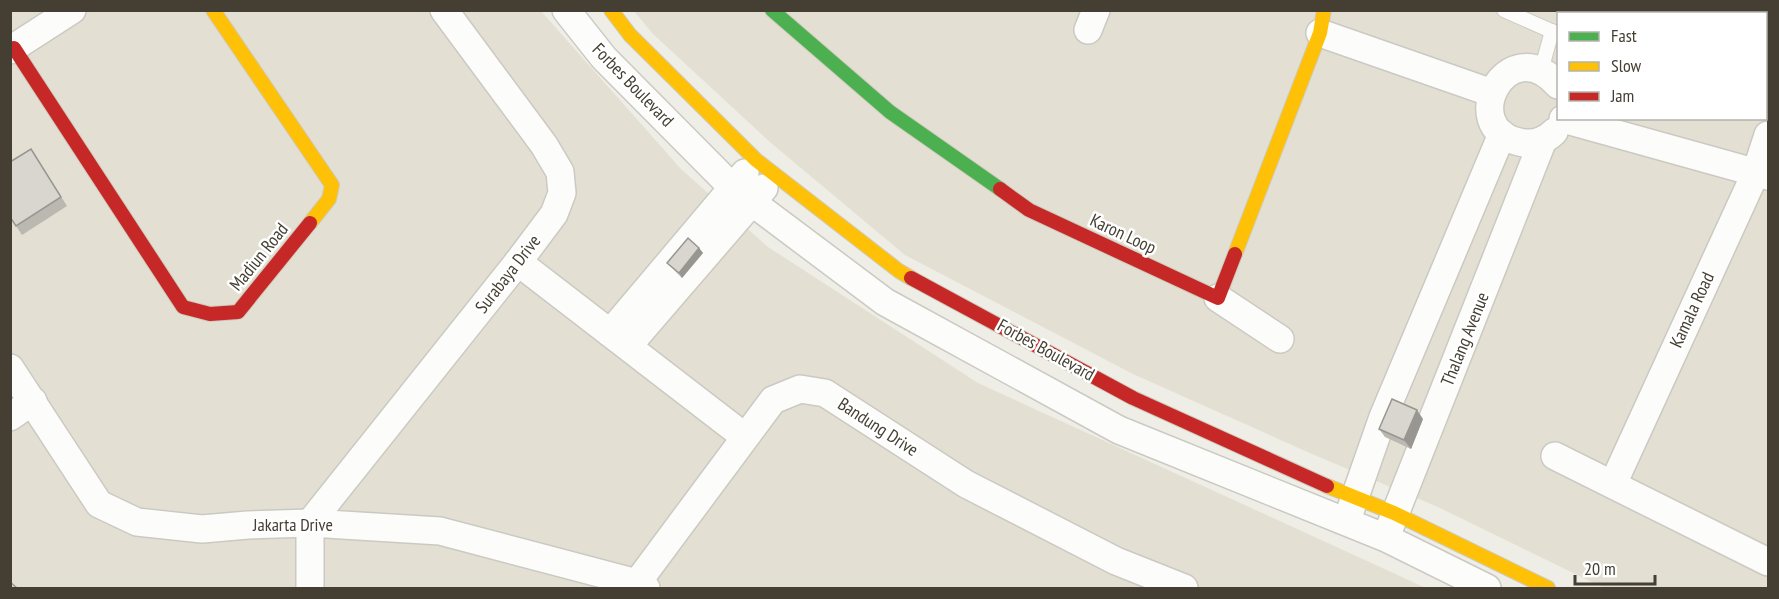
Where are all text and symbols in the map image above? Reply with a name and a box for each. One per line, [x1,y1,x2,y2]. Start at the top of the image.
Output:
legend [1557,12,1767,120]
text: Fast [1611,24,1637,47]
street label: Forbes Boulevard [588,38,679,131]
text: Slow [1611,54,1642,77]
text: Jam [1610,84,1634,107]
street label: Karon Loop [1087,208,1160,259]
street label: Madiun Road [224,218,293,295]
street label: Surabaya Drive [470,230,545,317]
street label: Kamala Road [1664,268,1719,351]
street label: Thalang Avenue [1435,289,1494,389]
street label: Forbes Boulevard [994,313,1099,386]
street label: Bandung Drive [834,392,923,461]
street label: Jakarta Drive [252,513,333,536]
scale bar [1575,548,1654,586]
text: 20 m [1584,557,1616,580]

